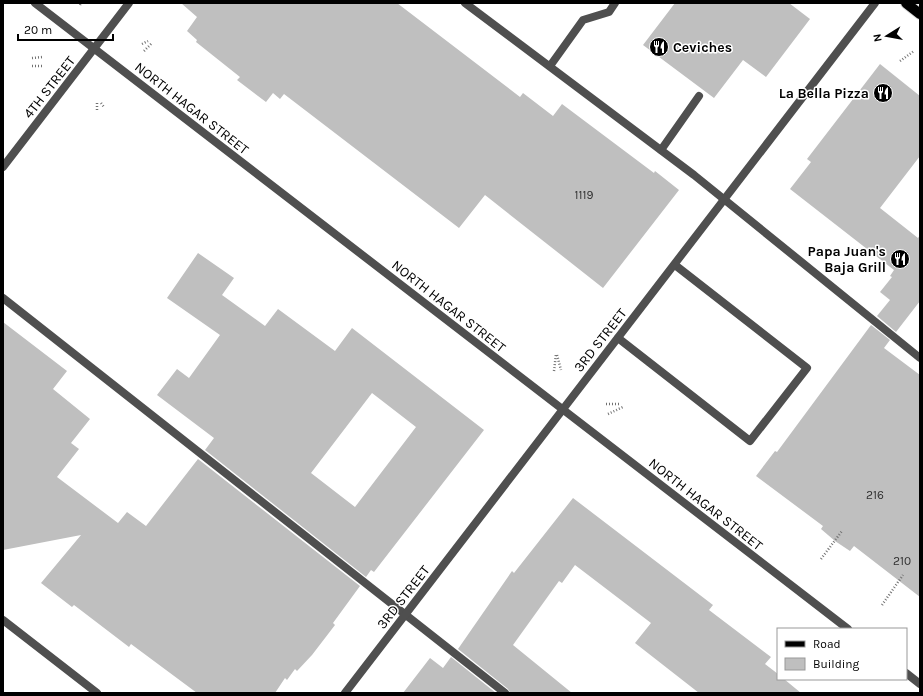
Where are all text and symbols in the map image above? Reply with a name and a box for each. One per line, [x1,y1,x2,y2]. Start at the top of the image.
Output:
scale bar [18,16,113,42]
north arrow [867,16,907,56]
text: 20 m [24,23,52,37]
text: N [871,33,885,43]
restaurant icon: Ceviches [648,36,670,58]
place label: Ceviches [673,39,732,56]
street label: 4TH STREET [20,53,79,122]
street label: NORTH HAGAR STREET [131,59,252,158]
restaurant icon: La Bella Pizza [872,82,894,104]
place label: La Bella Pizza [779,85,869,102]
house number: 1119 [575,188,593,202]
place label: Papa Juan's Baja Grill [808,243,886,276]
restaurant icon: Papa Juan's Baja Grill [889,248,911,270]
street label: NORTH HAGAR STREET [388,257,509,356]
street label: 3RD STREET [570,305,631,376]
street label: NORTH HAGAR STREET [645,455,766,554]
house number: 216 [866,488,884,502]
house number: 210 [893,554,911,568]
street label: 3RD STREET [373,562,434,633]
legend [777,628,907,680]
text: Road [813,637,841,651]
text: Building [813,657,860,671]

